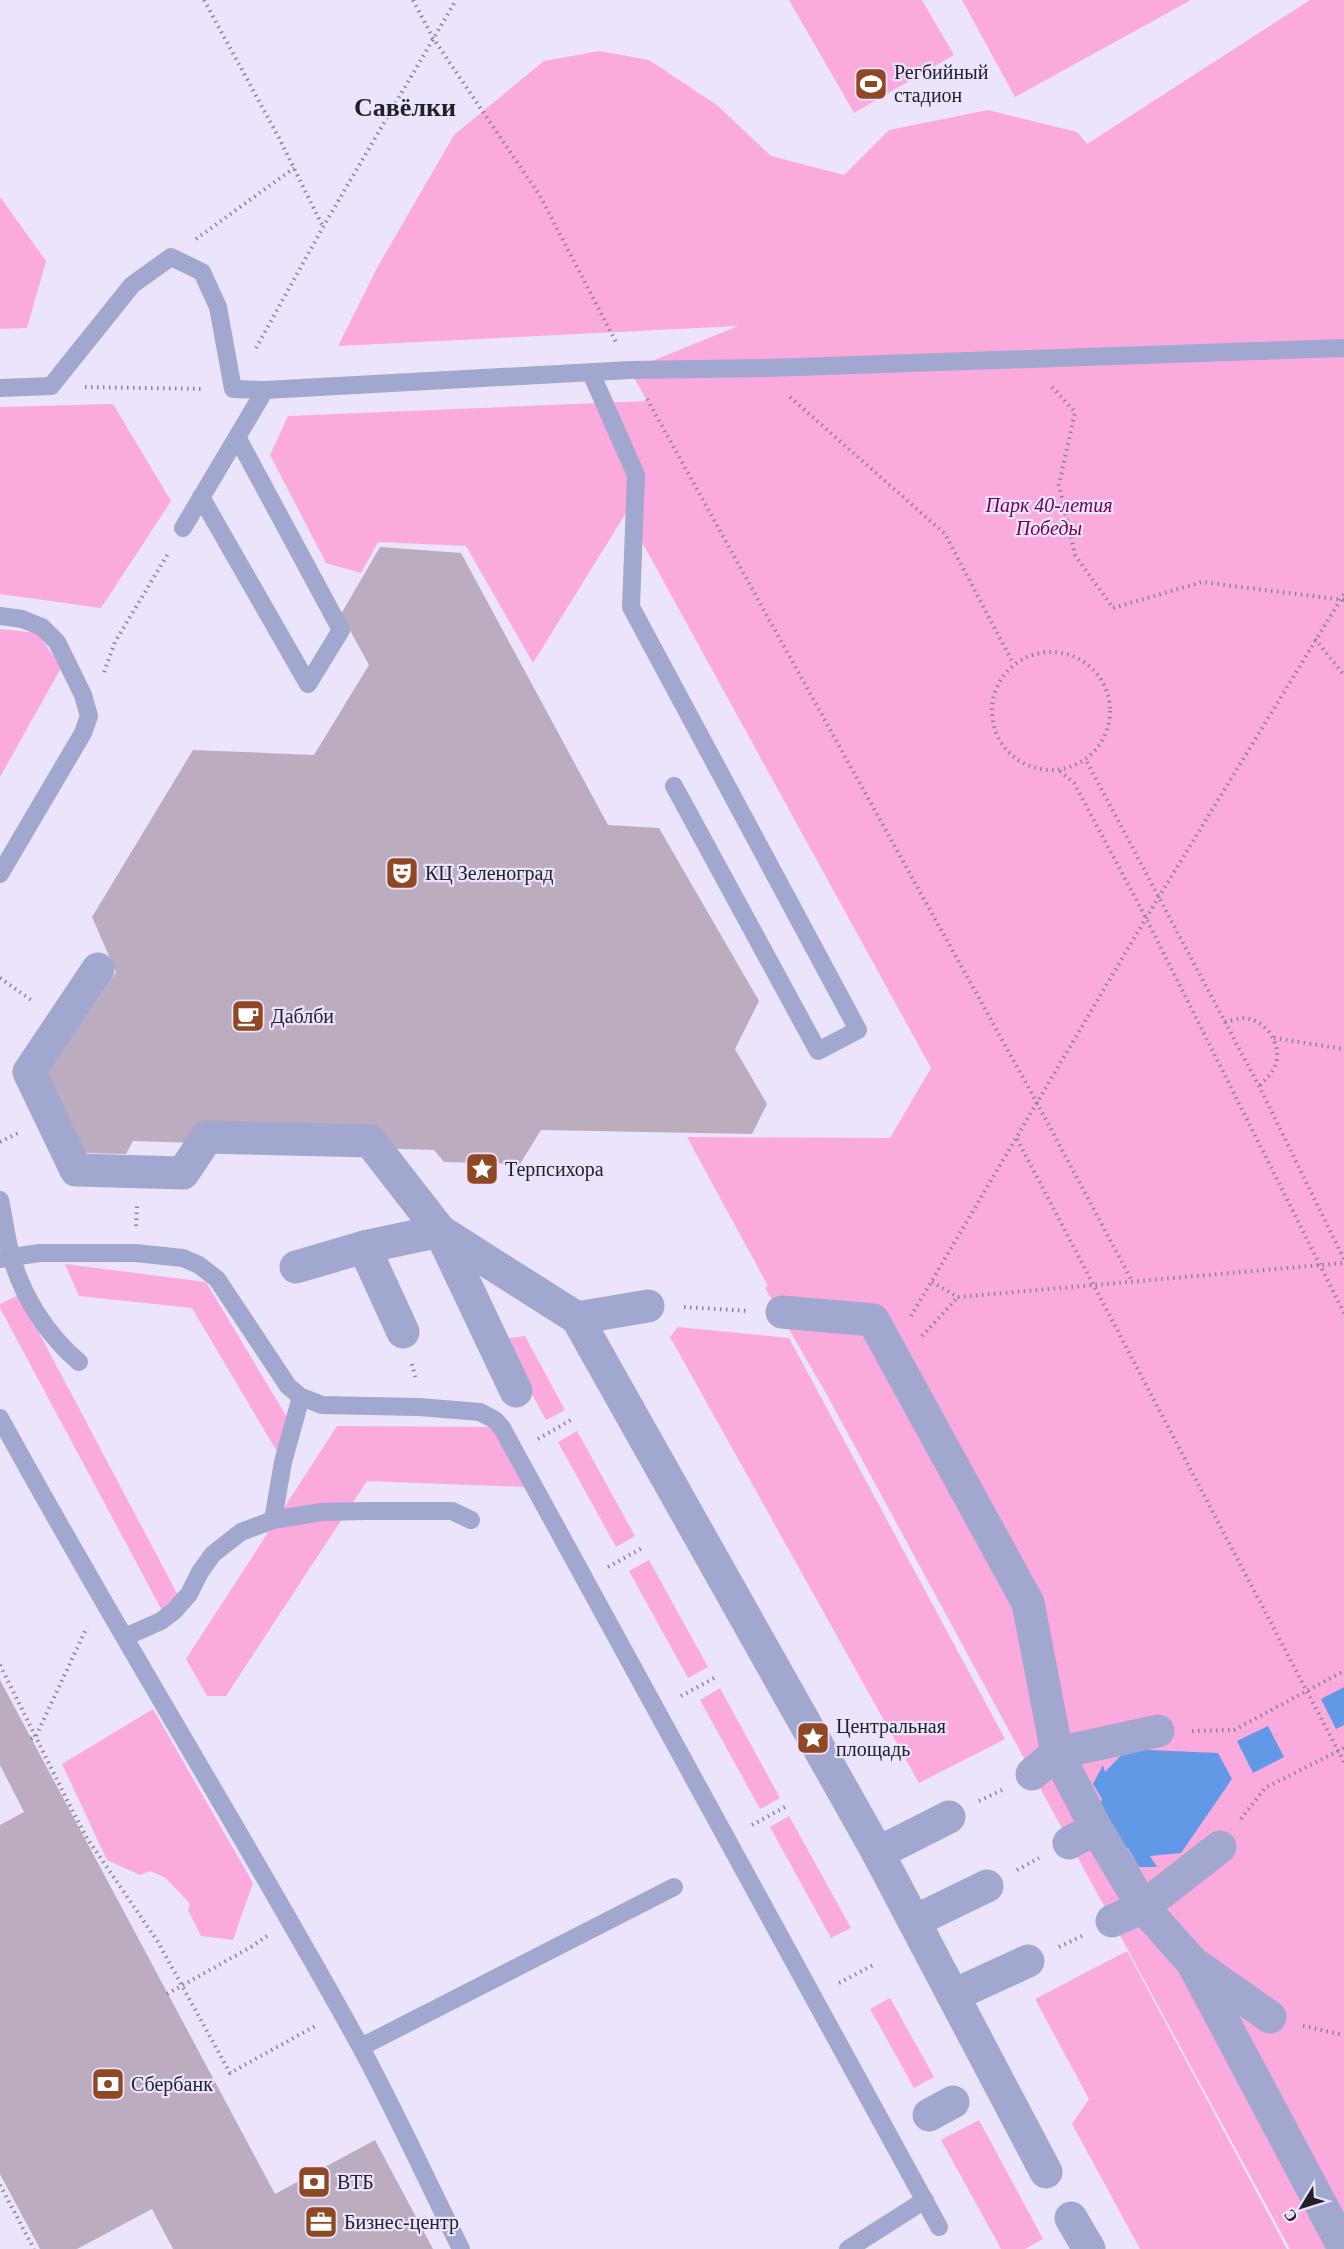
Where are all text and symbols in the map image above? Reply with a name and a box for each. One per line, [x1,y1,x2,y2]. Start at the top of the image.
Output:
place label: Регбийный стадион [894,61,989,107]
sports icon: Регбийный стадион [853,66,889,102]
district label: Савёлки [354,93,456,122]
park label: Парк 40-летия Победы [984,494,1113,539]
theatre icon: КЦ Зеленоград [384,855,420,891]
place label: КЦ Зеленоград [425,862,554,885]
cafe icon: Даблби [230,998,266,1034]
place label: Даблби [271,1005,334,1028]
place icon: Терпсихора [464,1151,500,1187]
place label: Терпсихора [505,1158,604,1181]
place label: Центральная площадь [836,1715,946,1761]
place icon: Центральная площадь [795,1720,831,1756]
bank icon: Сбербанк [90,2066,126,2102]
place label: Сбербанк [131,2073,213,2096]
bank icon: ВТБ [296,2164,332,2200]
place label: ВТБ [337,2171,374,2193]
north arrow [1272,2177,1332,2237]
office icon: Бизнес-центр [303,2204,339,2240]
text: С [1280,2206,1301,2226]
place label: Бизнес-центр [344,2211,459,2234]

